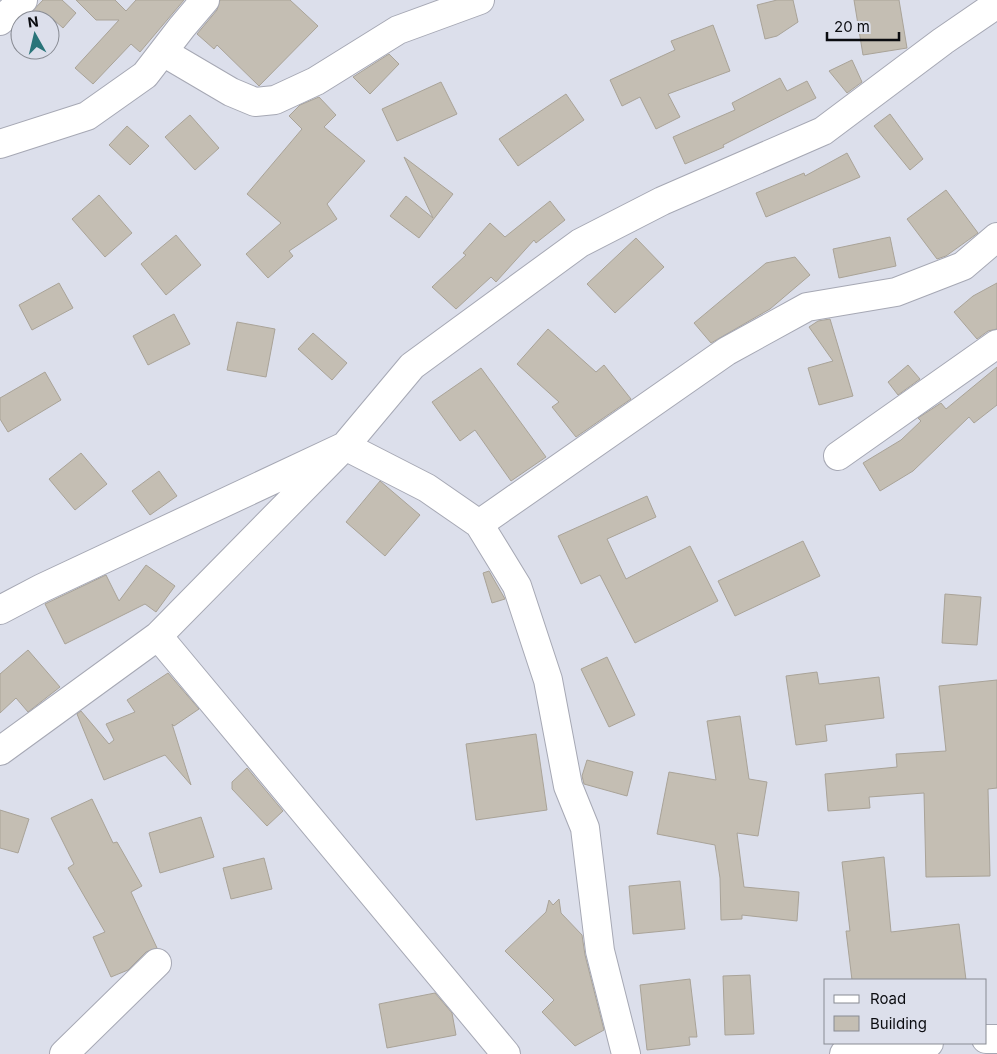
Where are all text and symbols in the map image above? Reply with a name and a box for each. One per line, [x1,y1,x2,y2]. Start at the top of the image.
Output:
north arrow [10,10,60,60]
scale bar [827,10,900,42]
text: N [27,12,40,31]
text: 20 m [834,17,870,36]
legend [824,979,987,1044]
text: Road [870,989,906,1008]
text: Building [870,1014,927,1033]

